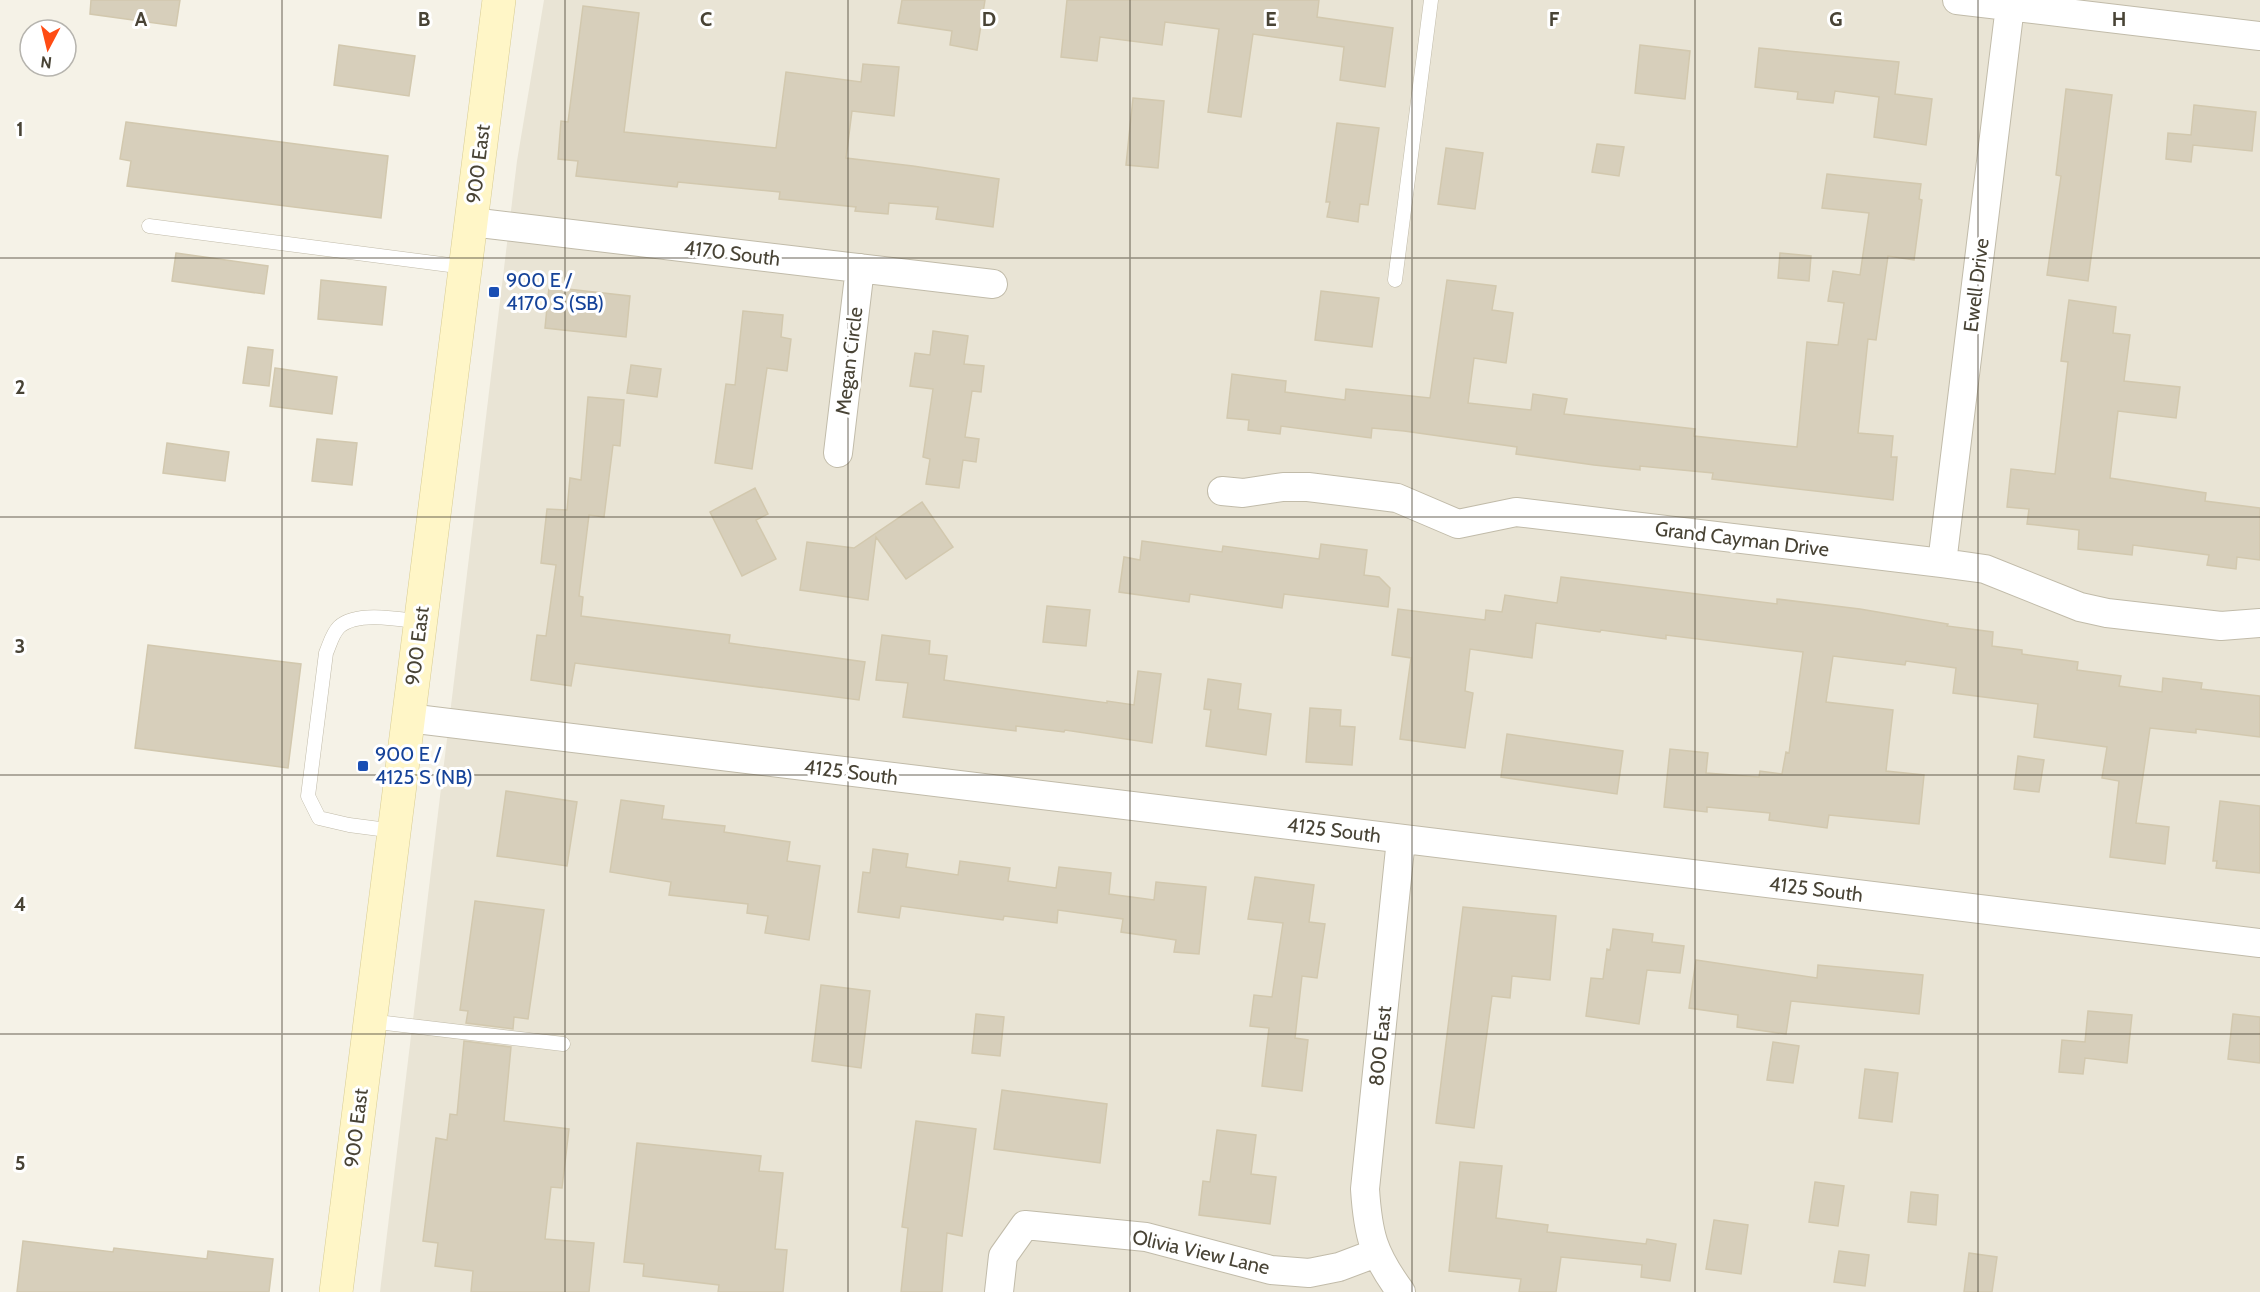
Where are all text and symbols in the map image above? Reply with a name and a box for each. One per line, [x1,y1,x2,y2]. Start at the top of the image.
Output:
text: A [135,7,148,31]
text: B [418,7,430,31]
text: C [700,7,712,31]
text: D [982,7,996,31]
text: E [1265,7,1277,31]
text: F [1549,7,1560,31]
text: G [1829,7,1843,31]
text: H [2112,7,2126,31]
north arrow [18,18,78,78]
text: N [39,52,53,73]
text: 1 [16,117,24,141]
street label: 900 East [461,123,495,205]
street label: 4170 South [682,235,782,271]
street label: Ewell Drive [1958,237,1994,333]
place label: 900 E / 4170 S (SB) [506,268,604,315]
marker: 900 E / 4170 S (SB) [487,285,501,299]
street label: Megan Circle [830,306,868,416]
text: 2 [15,375,25,399]
street label: Grand Cayman Drive [1654,516,1830,562]
street label: 900 East [400,605,434,687]
text: 3 [15,634,25,658]
place label: 900 E / 4125 S (NB) [375,742,473,789]
street label: 4125 South [803,754,899,790]
marker: 900 E / 4125 S (NB) [356,759,370,773]
street label: 4125 South [1286,812,1382,848]
street label: 4125 South [1768,871,1864,907]
text: 4 [14,892,26,916]
street label: 800 East [1364,1005,1396,1087]
street label: 900 East [339,1087,373,1169]
text: 5 [15,1151,25,1175]
street label: Olivia View Lane [1130,1225,1272,1279]

